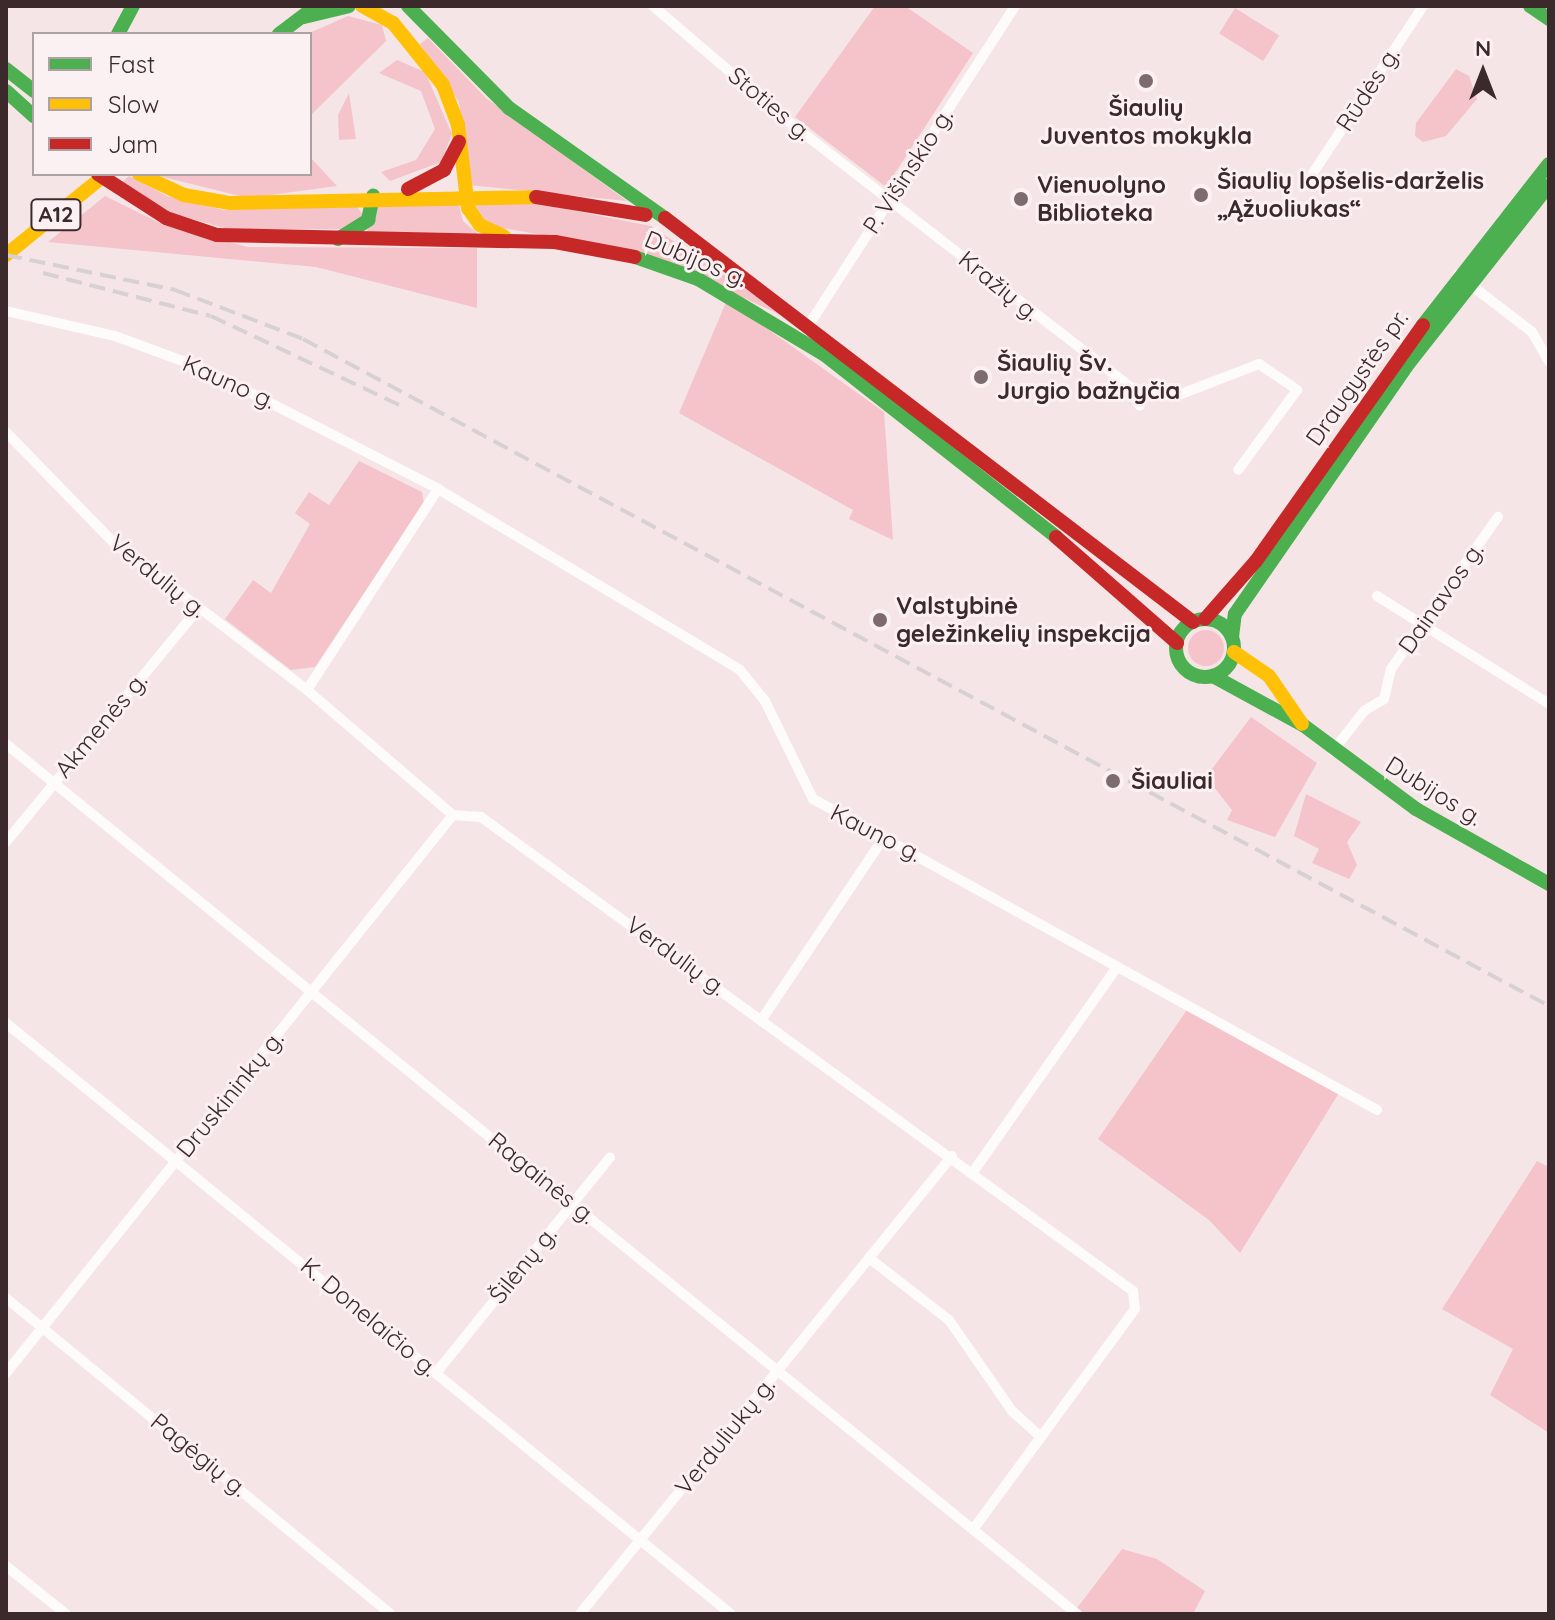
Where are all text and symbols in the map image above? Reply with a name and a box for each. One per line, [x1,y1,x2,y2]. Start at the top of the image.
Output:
legend [32,32,312,176]
north arrow [1443,32,1523,112]
text: N [1475,34,1491,62]
street label: Rūdės g. [1330,41,1406,137]
text: Fast [108,49,155,79]
street label: Stoties g. [722,61,818,147]
marker: Šiaulių Juventos mokykla [1137,72,1155,90]
text: Slow [108,89,159,119]
place label: Šiaulių Juventos mokykla [1040,94,1252,150]
street label: P. Višinskio g. [857,103,959,239]
text: Jam [108,129,158,159]
place label: Šiaulių lopšelis-darželis „Ąžuoliukas“ [1217,167,1484,223]
place label: Vienuolyno Biblioteka [1037,171,1166,227]
marker: Šiaulių lopšelis-darželis „Ąžuoliukas“ [1192,186,1210,204]
marker: Vienuolyno Biblioteka [1012,190,1030,208]
road number: A12 [30,197,82,233]
street label: Dubijos g. [640,225,752,293]
street label: Kražių g. [953,245,1045,327]
street label: Draugystės pr. [1300,305,1414,451]
street label: Kauno g. [178,349,280,415]
place label: Šiaulių Šv. Jurgio bažnyčia [997,349,1180,405]
marker: Šiaulių Šv. Jurgio bažnyčia [972,368,990,386]
street label: Verdulių g. [104,528,212,624]
street label: Dainavos g. [1392,537,1490,659]
place label: Valstybinė geležinkelių inspekcija [896,592,1151,648]
marker: Valstybinė geležinkelių inspekcija [871,611,889,629]
street label: Akmenės g. [49,667,153,783]
street label: Dubijos g. [1380,750,1488,832]
place label: Šiauliai [1131,767,1213,795]
marker: Šiauliai [1102,770,1124,792]
street label: Kauno g. [826,798,926,868]
street label: Verdulių g. [620,910,732,1002]
street label: Druskininkų g. [170,1025,290,1163]
street label: Ragainės g. [482,1126,602,1230]
street label: Šilėnų g. [483,1221,563,1309]
street label: K. Donelaičio g. [295,1251,443,1383]
street label: Verduliukų g. [669,1371,781,1501]
street label: Pagėgių g. [145,1407,253,1503]

